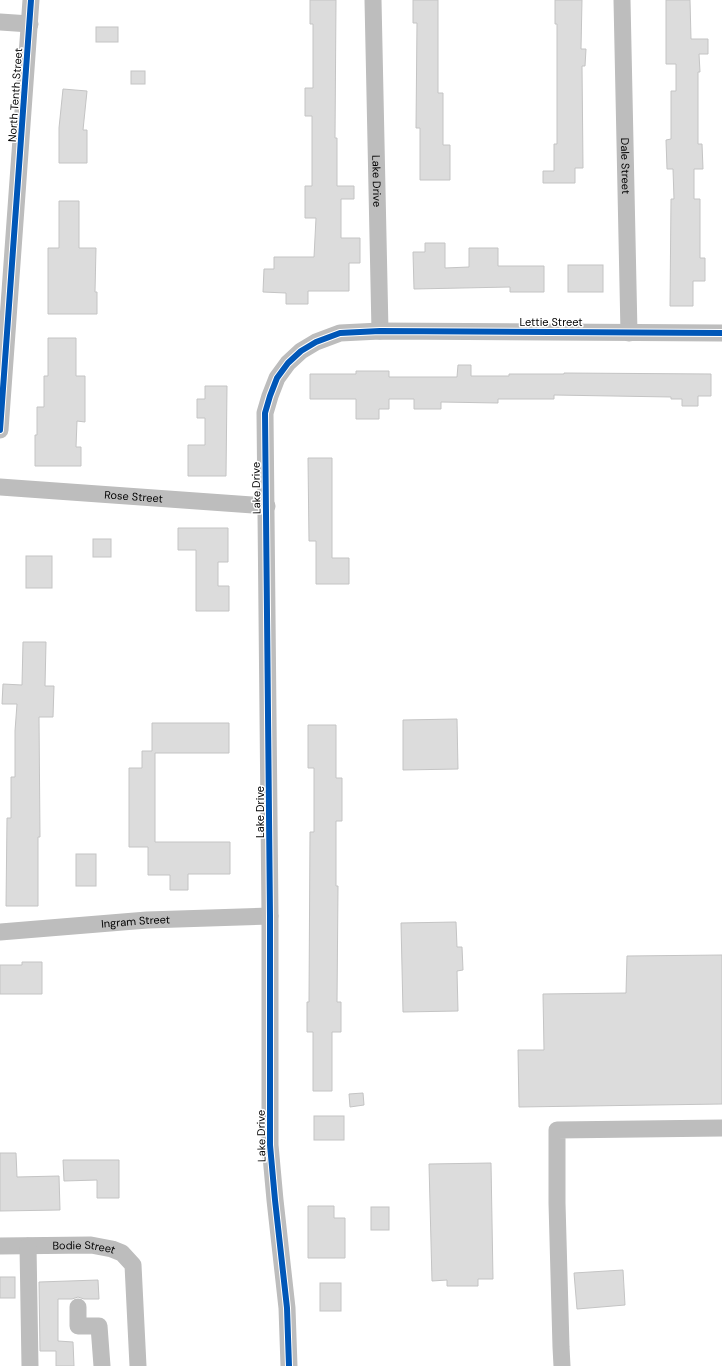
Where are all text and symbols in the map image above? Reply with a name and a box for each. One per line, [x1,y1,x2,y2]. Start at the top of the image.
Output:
street label: North Tenth Street [5,48,25,142]
street label: Dale Street [618,138,633,194]
street label: Lake Drive [369,155,384,207]
street label: Lettie Street [519,315,583,329]
street label: Lake Drive [249,462,263,514]
street label: Rose Street [104,487,163,506]
street label: Lake Drive [253,786,267,838]
street label: Ingram Street [101,912,170,931]
street label: Lake Drive [254,1110,268,1162]
street label: Bodie Street [52,1238,118,1257]

